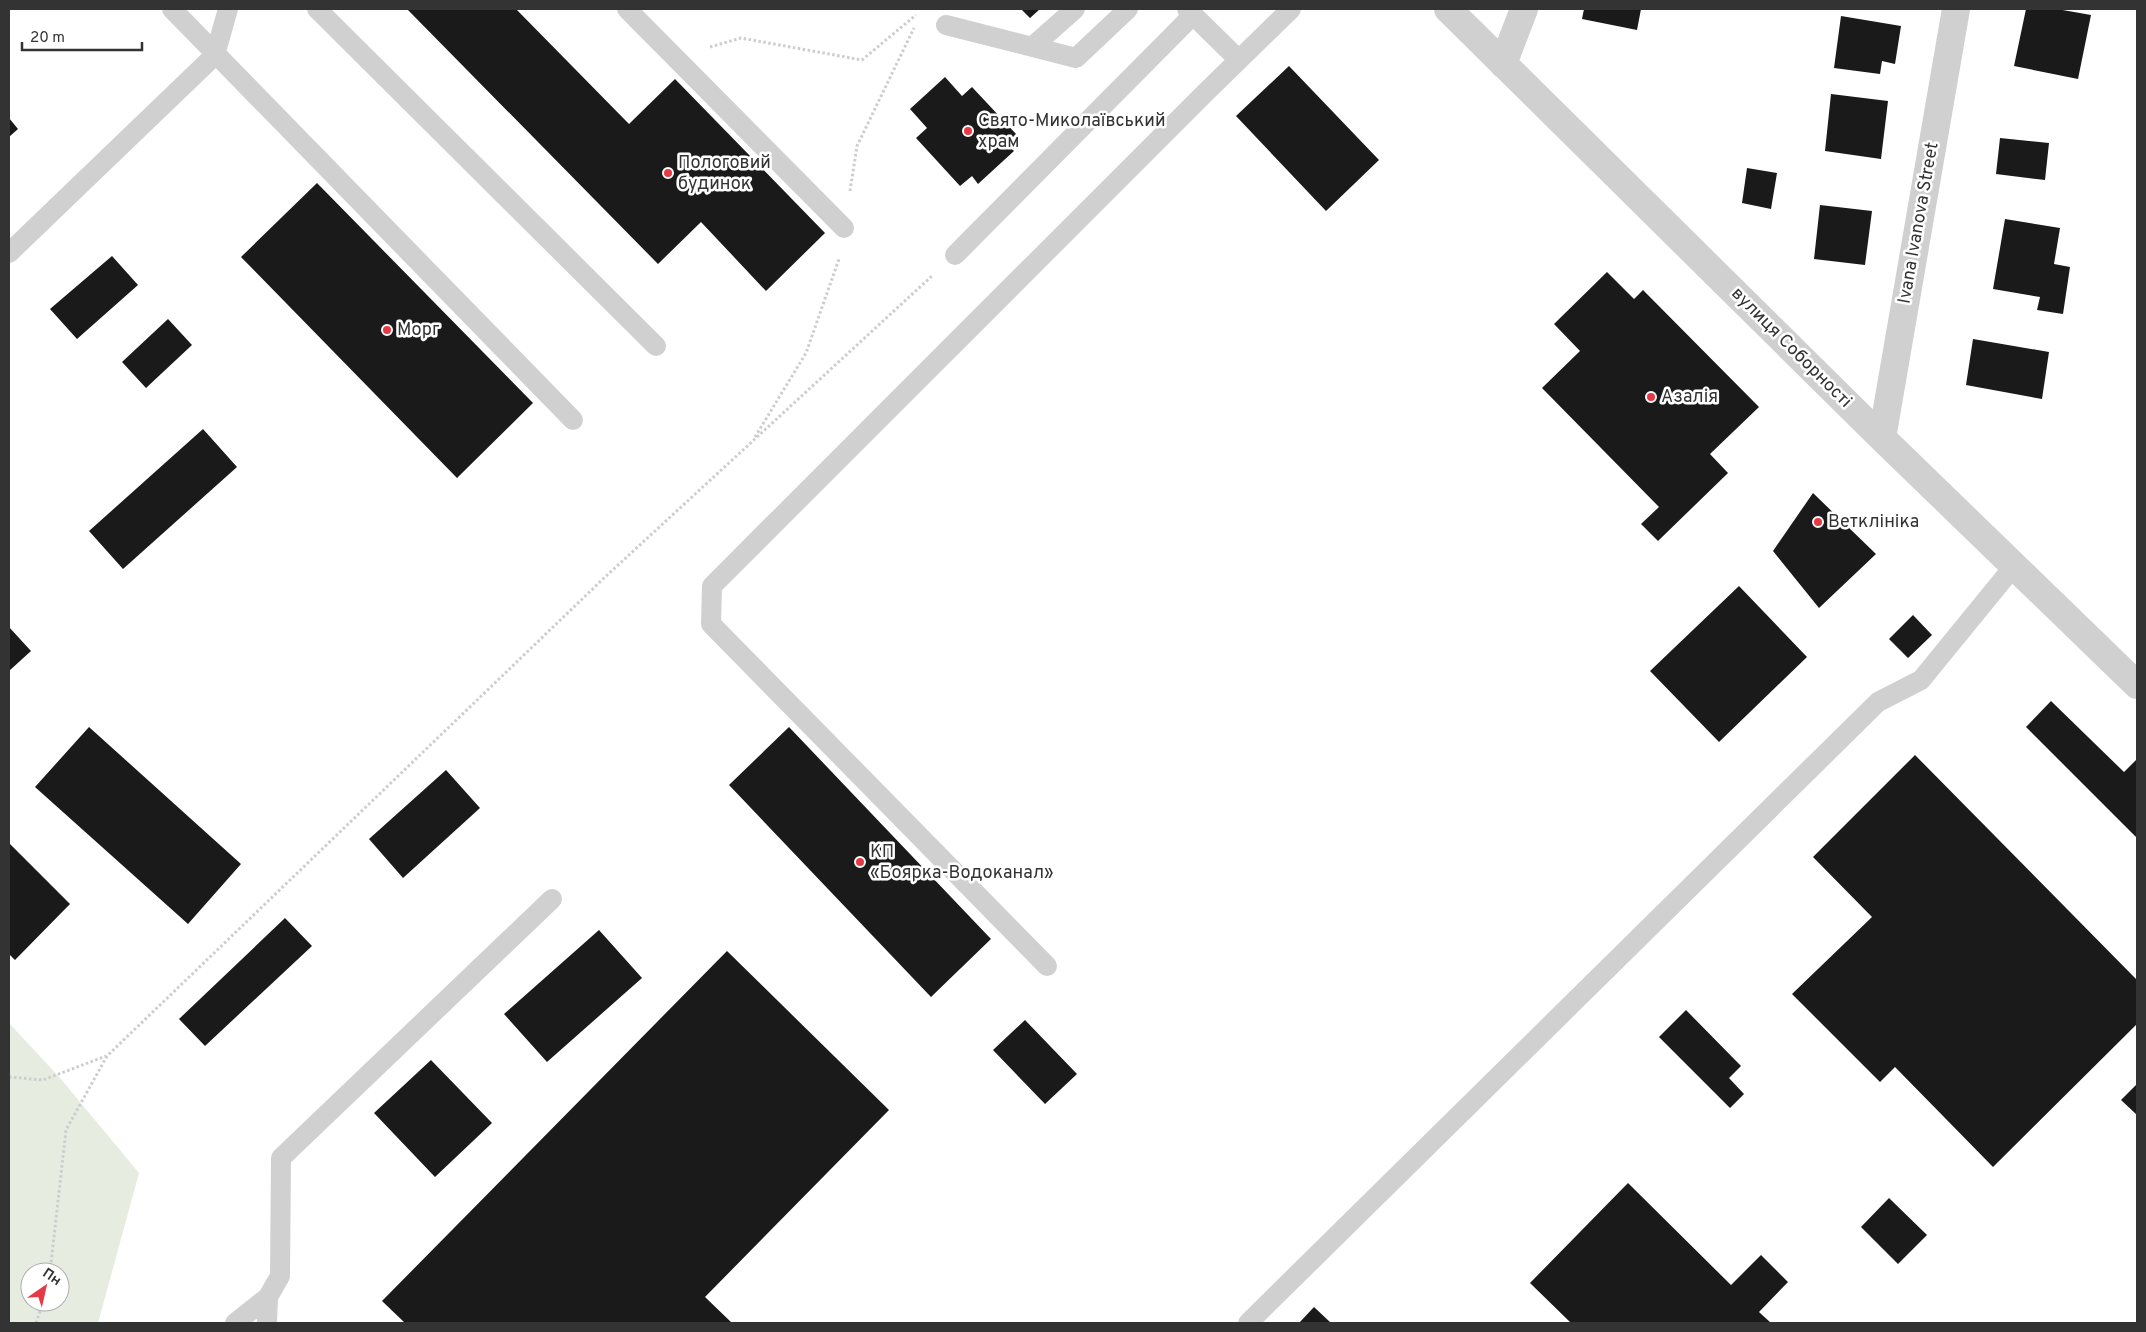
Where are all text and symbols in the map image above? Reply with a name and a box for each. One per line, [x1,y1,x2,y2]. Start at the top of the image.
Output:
scale bar [22,20,142,52]
text: 20 m [30,29,65,48]
place label: Свято-Миколаївський храм [978,110,1166,154]
marker: Свято-Миколаївський храм [962,125,974,137]
street label: Ivana Ivanova Street [1893,140,1945,306]
place label: Пологовий будинок [678,152,771,196]
marker: Пологовий будинок [662,167,674,179]
street label: вулиця Соборності [1726,283,1856,413]
place label: Морг [397,319,440,342]
marker: Морг [381,324,393,336]
place label: Азалія [1661,386,1718,409]
marker: Азалія [1645,391,1657,403]
place label: Ветклініка [1828,511,1919,534]
marker: Ветклініка [1812,516,1824,528]
place label: КП «Боярка-Водоканал» [870,841,1054,885]
marker: КП «Боярка-Водоканал» [854,856,866,868]
north arrow [20,1262,70,1312]
text: Пн [39,1265,64,1290]

